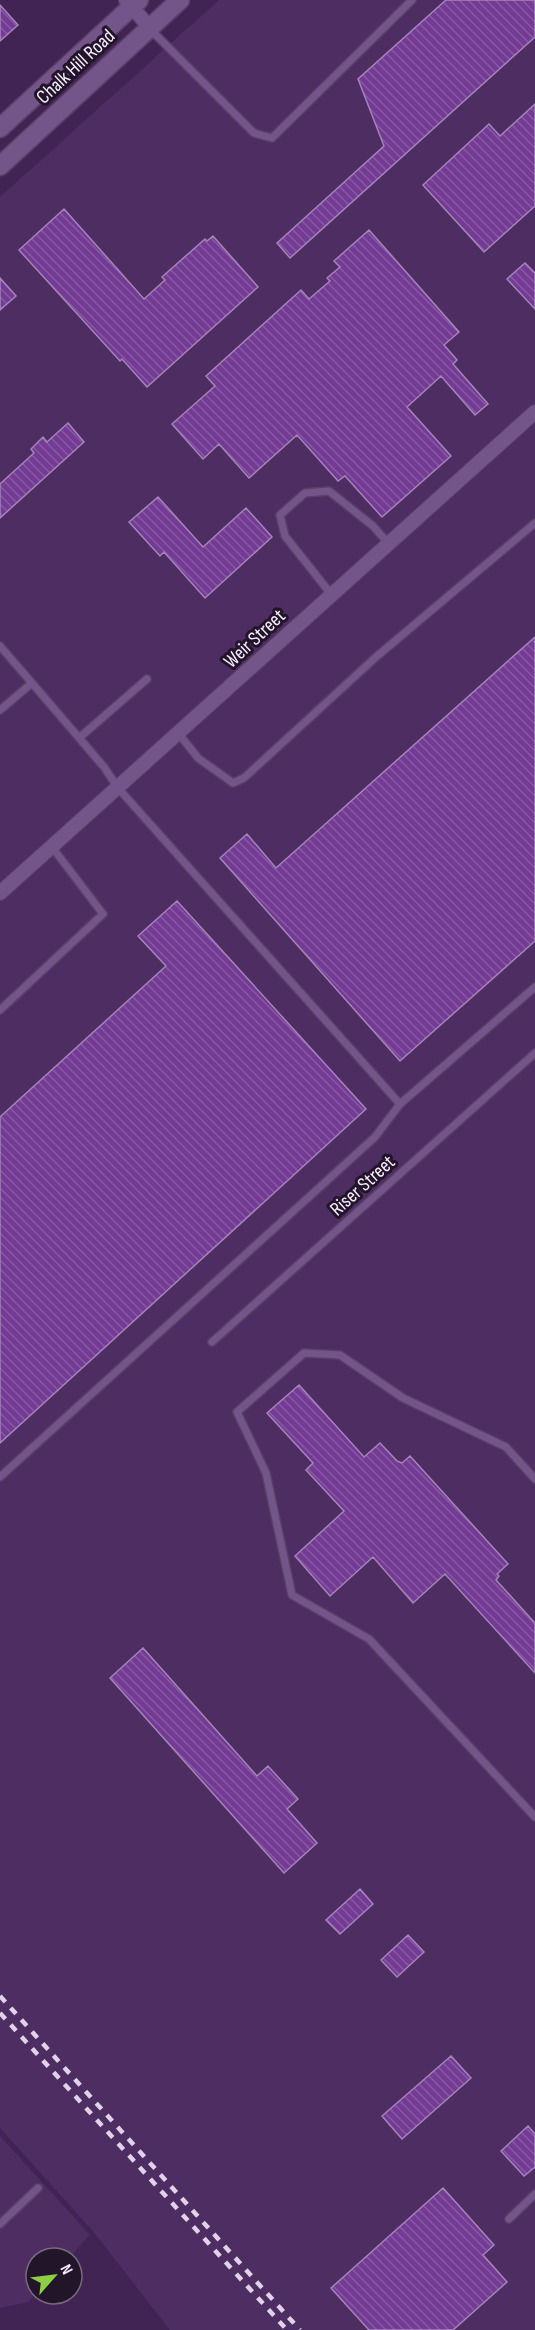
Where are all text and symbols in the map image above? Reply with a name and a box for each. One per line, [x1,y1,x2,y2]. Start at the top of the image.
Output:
street label: Chalk Hill Road [32,24,120,109]
street label: Weir Street [219,604,290,673]
street label: Riser Street [325,1150,400,1221]
north arrow [24,2246,84,2306]
text: N [56,2261,76,2278]

